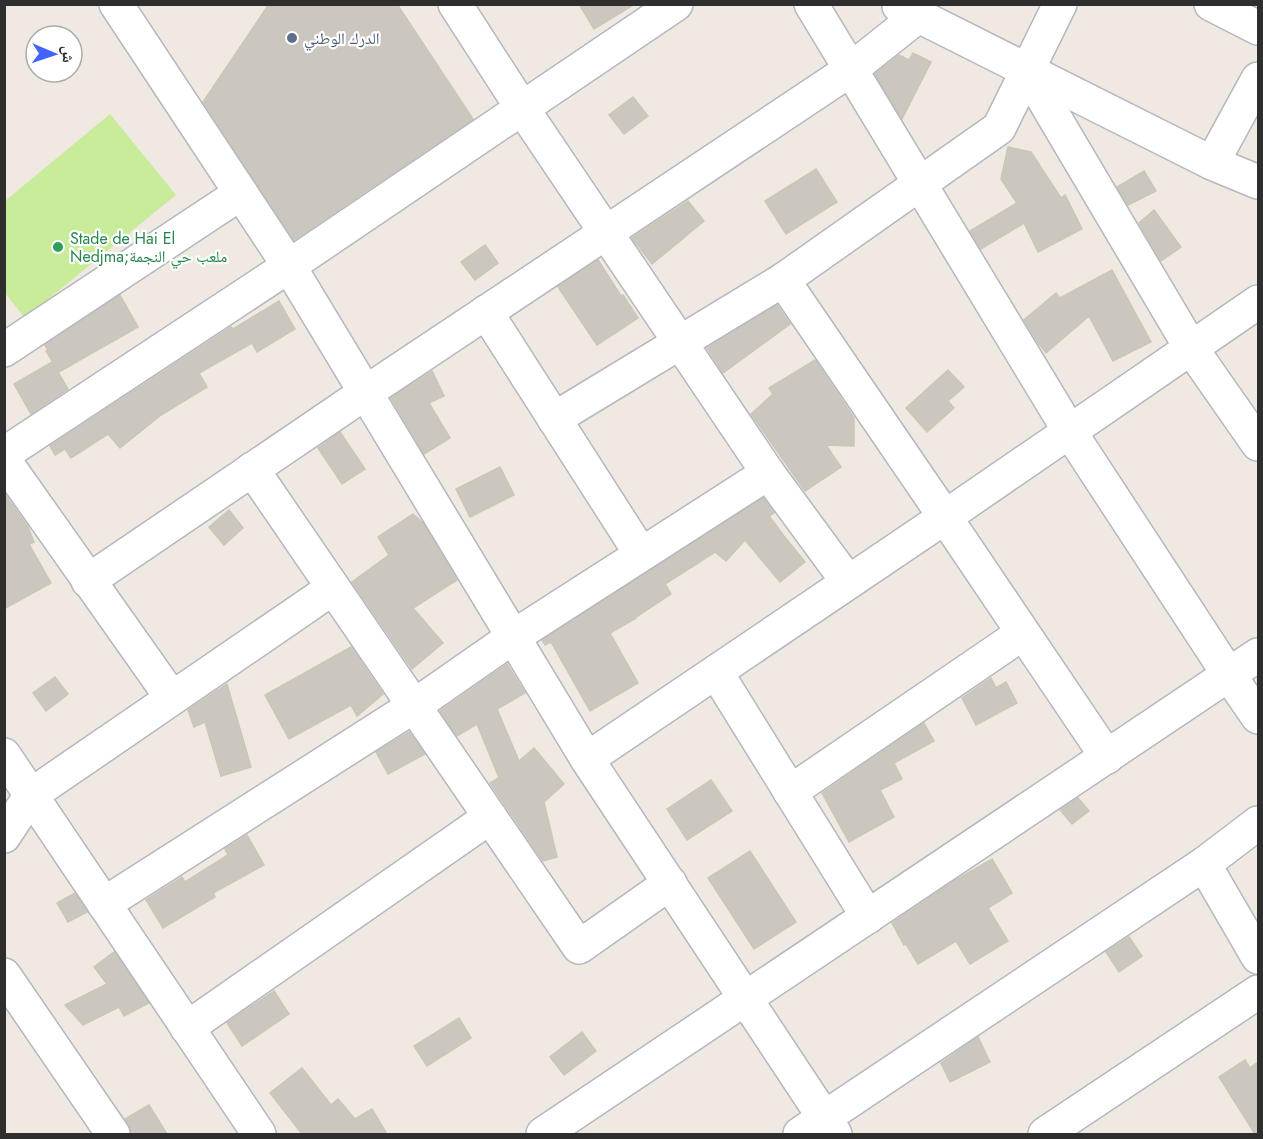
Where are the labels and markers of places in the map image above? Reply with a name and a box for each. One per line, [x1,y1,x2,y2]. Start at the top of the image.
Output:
place label: الدرك الوطني [304,27,380,51]
marker: الدرك الوطني [285,31,299,45]
place label: Stade de Hai El Nedjma;ملعب حي النجمة [70,227,227,269]
marker: Stade de Hai El Nedjma;ملعب حي النجمة [51,240,65,254]

